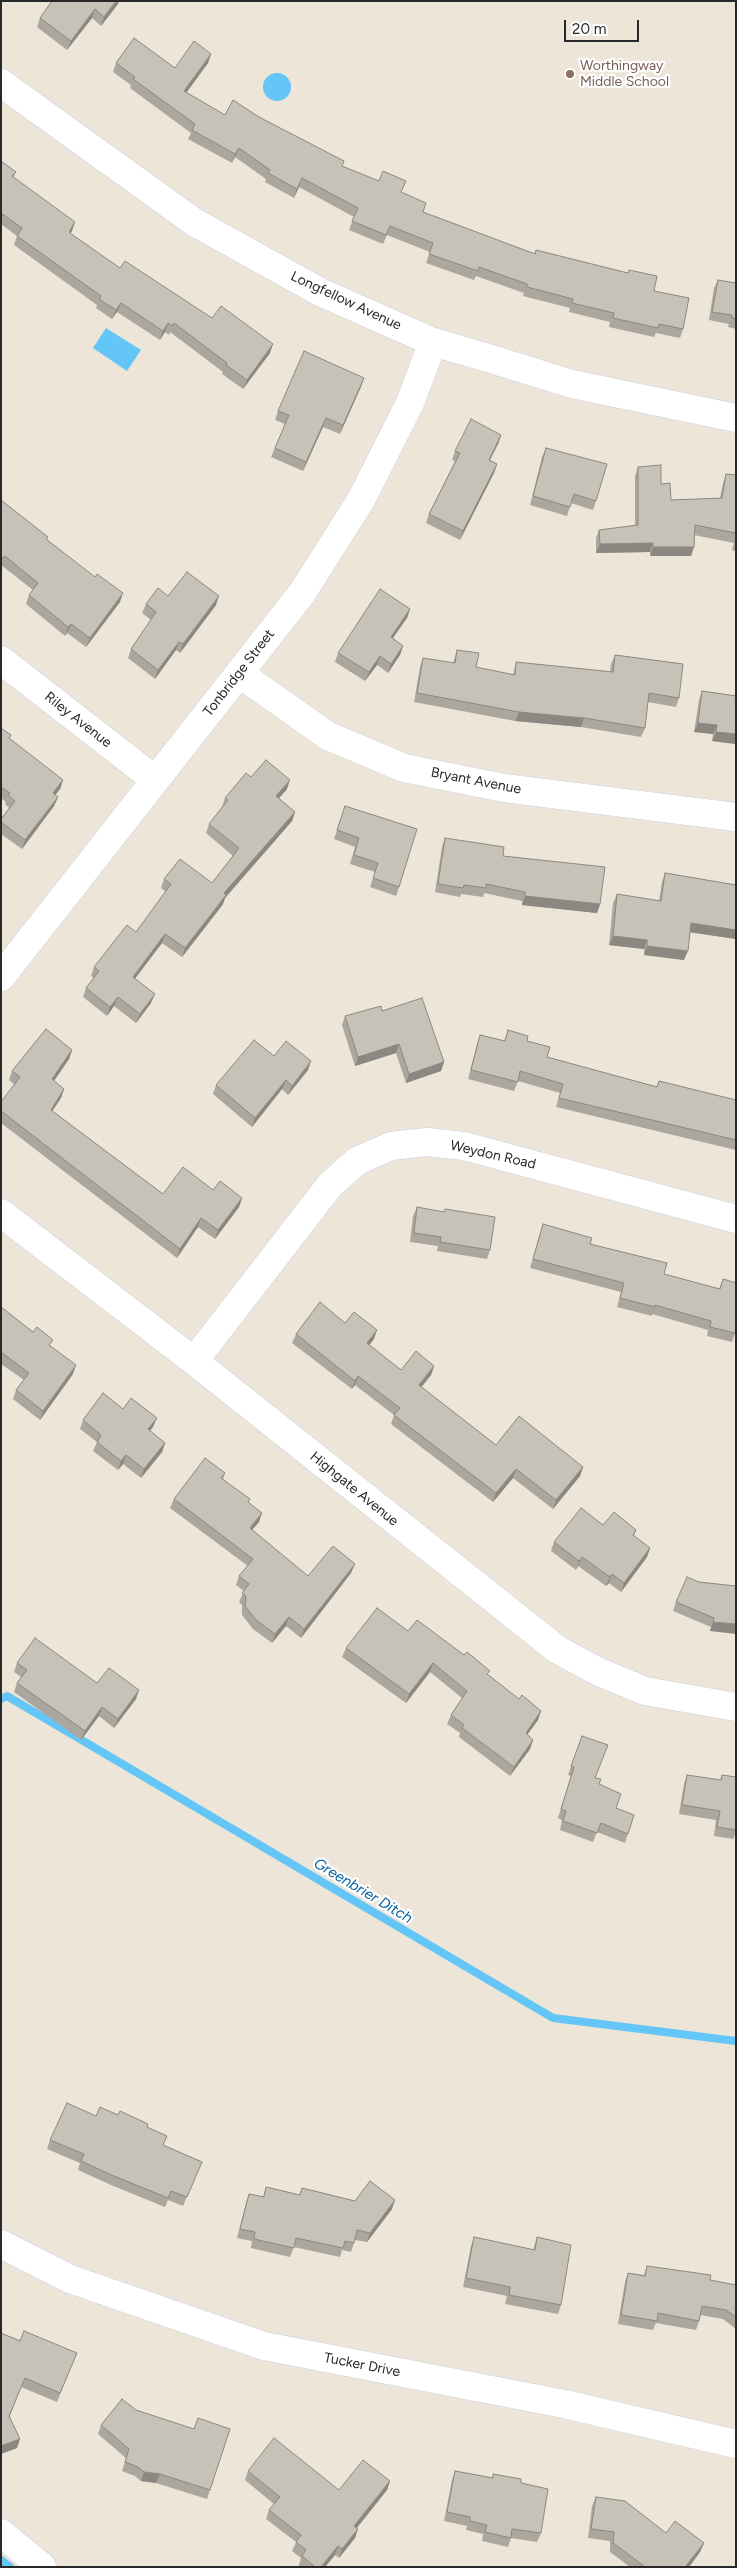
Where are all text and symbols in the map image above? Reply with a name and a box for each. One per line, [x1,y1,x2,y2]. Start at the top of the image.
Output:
scale bar [567,10,642,42]
text: 20 m [572,20,606,38]
place label: Worthingway Middle School [580,58,669,90]
marker: Worthingway Middle School [564,68,576,80]
street label: Longfellow Avenue [288,268,404,334]
street label: Tonbridge Street [200,626,278,720]
street label: Riley Avenue [41,689,115,751]
street label: Bryant Avenue [429,764,523,798]
street label: Weydon Road [449,1137,537,1173]
street label: Highgate Avenue [306,1448,402,1530]
water label: Greenbrier Ditch [310,1854,416,1928]
street label: Tucker Drive [322,2349,402,2381]

